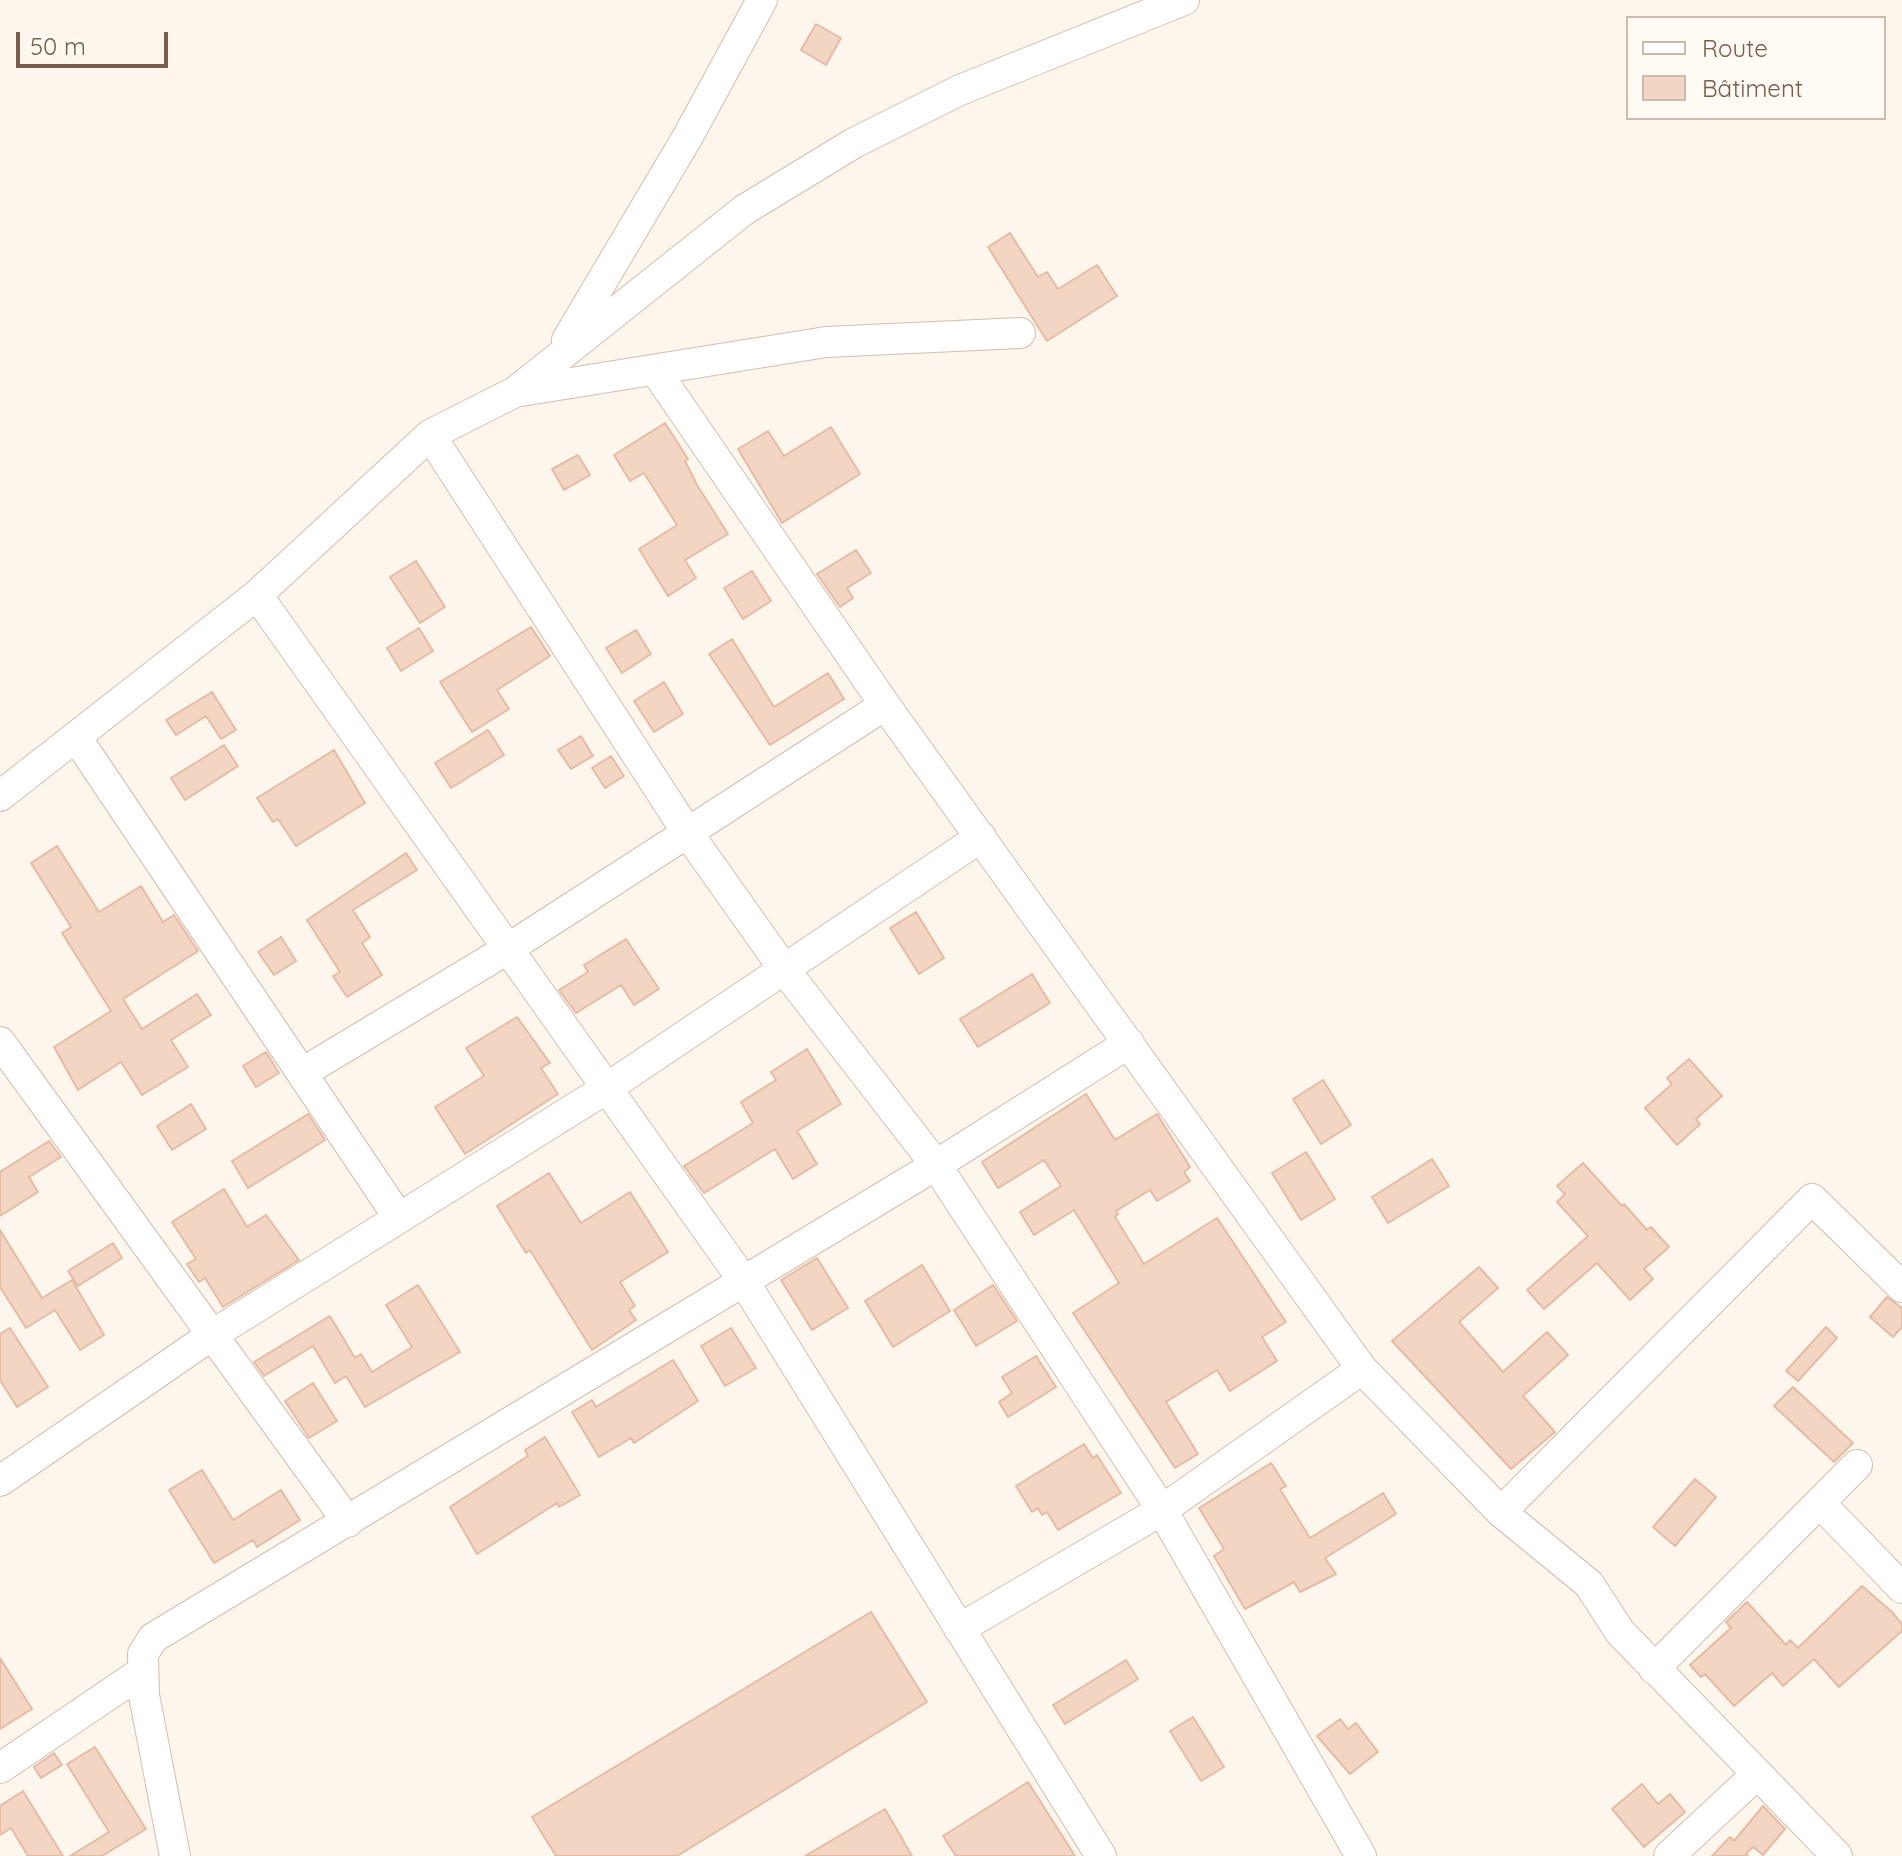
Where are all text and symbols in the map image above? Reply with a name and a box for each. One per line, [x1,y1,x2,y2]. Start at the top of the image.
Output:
scale bar [20,16,172,66]
legend [1626,16,1886,120]
text: 50 m [30,31,86,61]
text: Route [1702,33,1768,63]
text: Bâtiment [1702,73,1803,103]

